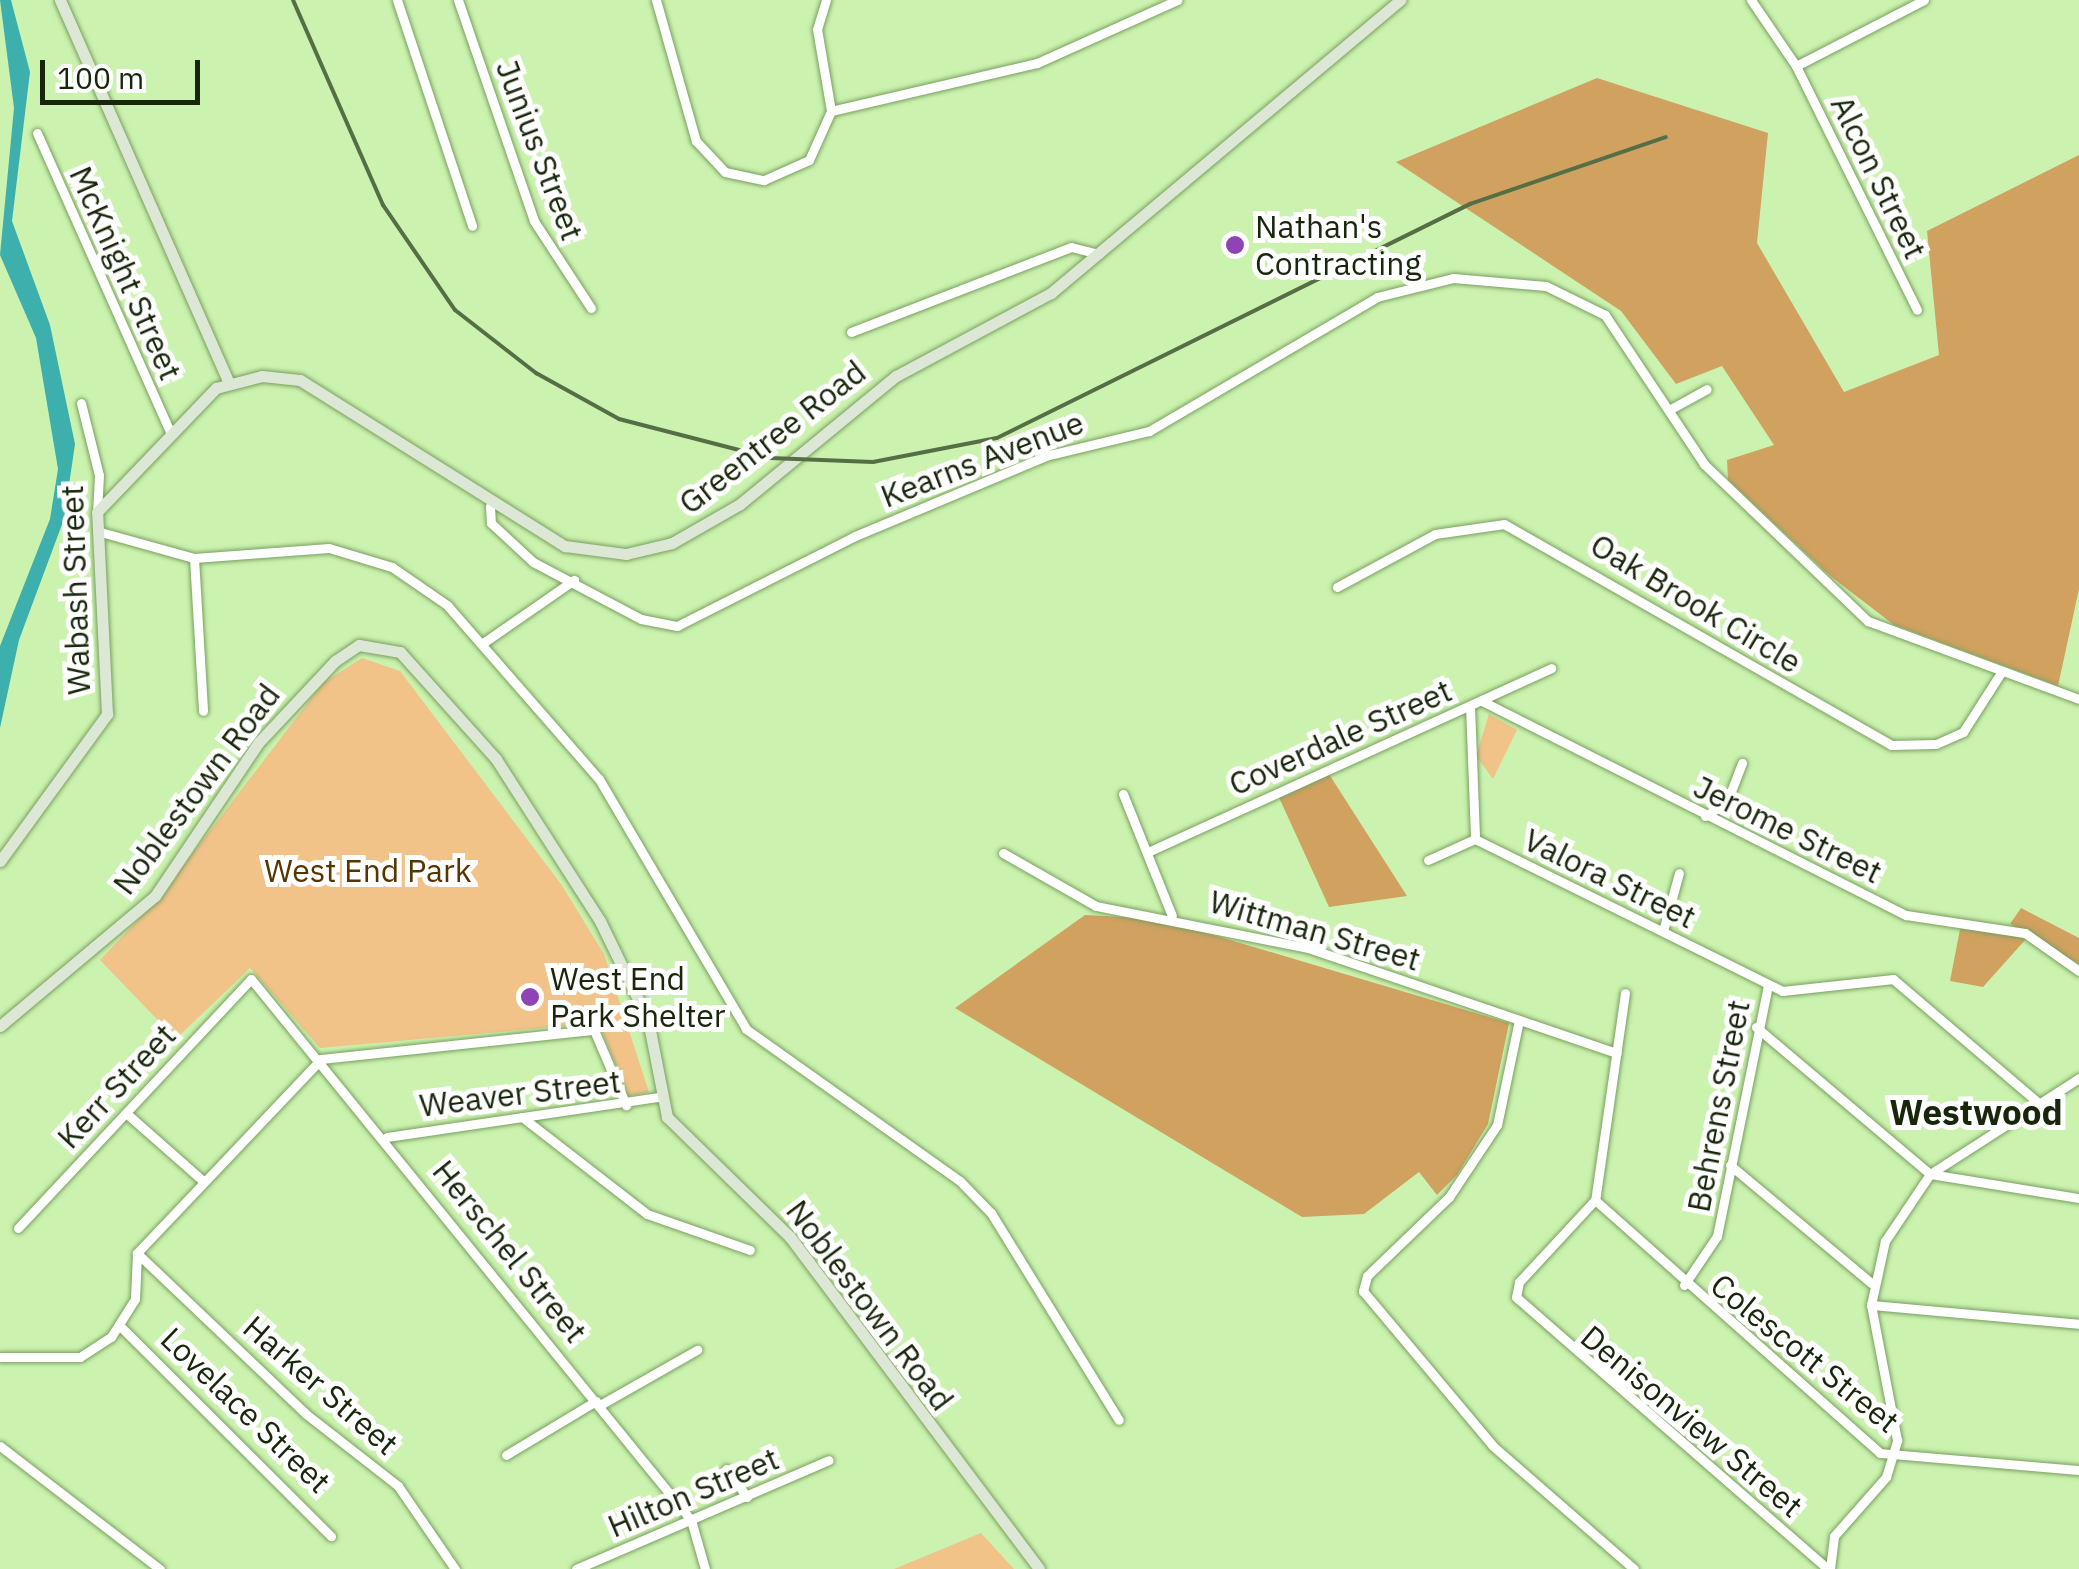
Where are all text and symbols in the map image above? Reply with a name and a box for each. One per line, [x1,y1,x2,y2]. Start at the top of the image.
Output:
scale bar [45,40,205,102]
street label: Junius Street [488,55,592,245]
text: 100 m [57,58,144,97]
street label: Alcon Street [1823,89,1935,265]
street label: McKnight Street [62,160,190,386]
place label: Nathan's Contracting [1255,208,1421,283]
marker: Nathan's Contracting [1224,234,1246,256]
street label: Greentree Road [671,352,873,522]
street label: Kearns Avenue [875,403,1089,515]
street label: Wabash Street [52,484,98,696]
street label: Oak Brook Circle [1584,525,1808,681]
street label: Coverdale Street [1223,671,1457,803]
street label: Noblestown Road [104,676,288,902]
street label: Jerome Street [1688,767,1888,891]
street label: Valora Street [1518,820,1702,936]
park label: West End Park [264,851,472,889]
street label: Wittman Street [1205,882,1425,978]
place label: West End Park Shelter [550,960,726,1035]
marker: West End Park Shelter [519,986,541,1008]
street label: Behrens Street [1679,997,1757,1215]
street label: Kerr Street [49,1016,183,1156]
street label: Weaver Street [417,1062,623,1124]
district label: Westwood [1889,1091,2063,1133]
street label: Herschel Street [425,1152,595,1350]
street label: Noblestown Road [778,1192,962,1418]
street label: Colescott Street [1703,1265,1907,1441]
street label: Harker Street [236,1307,406,1463]
street label: Denisonview Street [1573,1317,1811,1525]
street label: Lovelace Street [153,1319,339,1501]
street label: Hilton Street [602,1439,784,1545]

